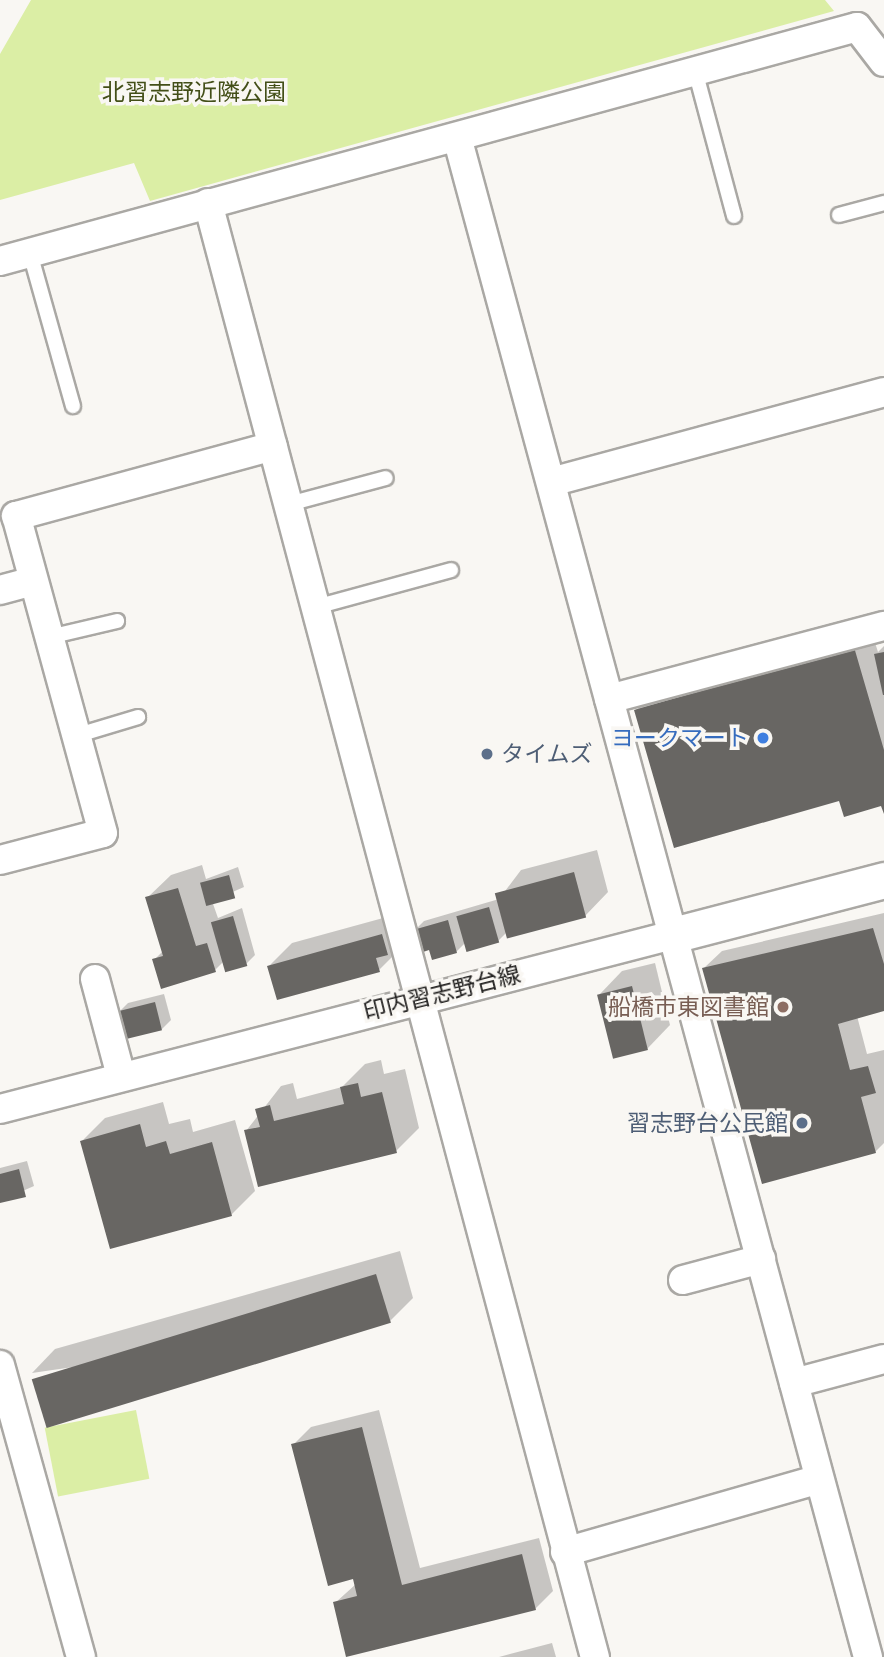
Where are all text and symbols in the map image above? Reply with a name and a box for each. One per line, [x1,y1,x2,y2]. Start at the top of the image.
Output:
park label: 北習志野近隣公園 [102,78,286,106]
place label: ヨークマート [611,724,749,752]
marker: ヨークマート [755,730,771,746]
place label: タイムズ [501,740,593,768]
marker: タイムズ [479,746,495,762]
street label: 印内習志野台線 [361,960,523,1026]
place label: 船橋市東図書館 [608,993,769,1021]
marker: 船橋市東図書館 [775,999,791,1015]
place label: 習志野台公民館 [627,1109,788,1137]
marker: 習志野台公民館 [794,1115,810,1131]

